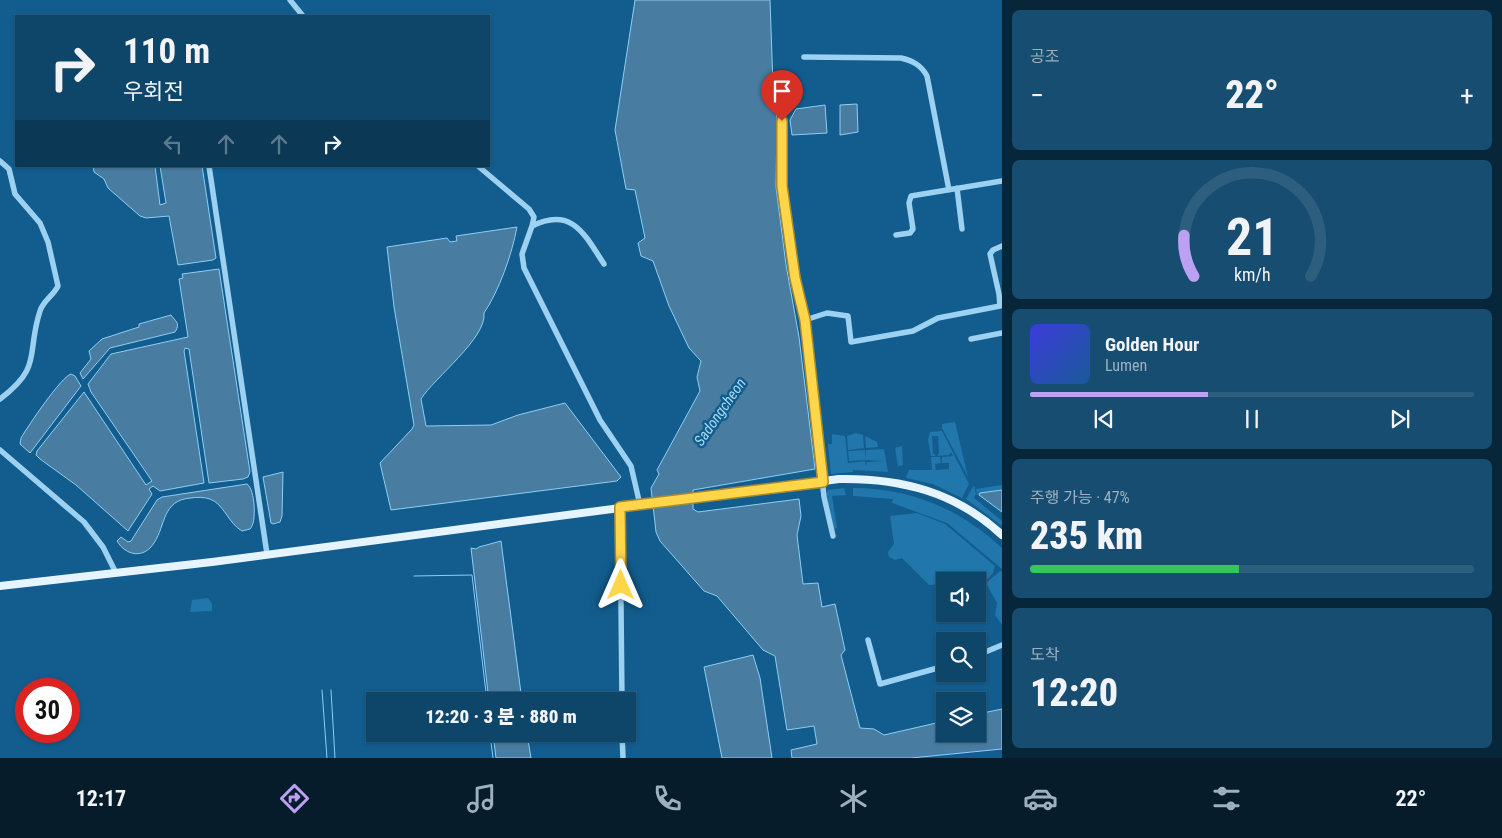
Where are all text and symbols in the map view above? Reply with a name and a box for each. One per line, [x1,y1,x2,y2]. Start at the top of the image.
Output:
text: 110 m [123,31,210,72]
icon: right [40,35,105,100]
text: 공조 [1030,47,1059,66]
pin [761,70,803,121]
text: 22° [1225,73,1279,117]
icon: arrive [768,77,796,105]
text: 우회전 [123,79,184,104]
text: − [1030,79,1044,112]
text: + [1460,79,1474,112]
icon: left [159,130,187,158]
icon: ahead [212,130,240,158]
icon: ahead [265,130,293,158]
icon: right [318,130,346,158]
text: 21 [1226,207,1278,268]
text: km/h [1234,264,1270,285]
text: Golden Hour [1105,333,1199,356]
text: Lumen [1105,356,1147,375]
water label: Sadongcheon [690,375,750,449]
icon: previous [1090,405,1118,433]
icon: pause [1238,405,1266,433]
icon: next [1386,405,1414,433]
text: 주행 가능 · 47% [1030,488,1130,507]
text: 235 km [1030,514,1143,558]
position arrow [594,558,646,610]
map controls [936,572,986,742]
button: sound [936,572,986,622]
button: search [936,632,986,682]
text: 도착 [1030,645,1059,664]
text: 12:20 [1030,671,1118,715]
speed limit sign: 30 [15,678,80,743]
button: layers [936,692,986,742]
text: 12:20 · 3 분 · 880 m [425,705,577,728]
icon: directions [277,781,312,816]
icon: music [464,781,499,816]
icon: phone [650,781,685,816]
icon: climate [836,781,871,816]
icon: car [1023,781,1058,816]
icon: filters [1209,781,1244,816]
text: 12:17 [76,786,126,811]
text: 22° [1395,786,1426,811]

